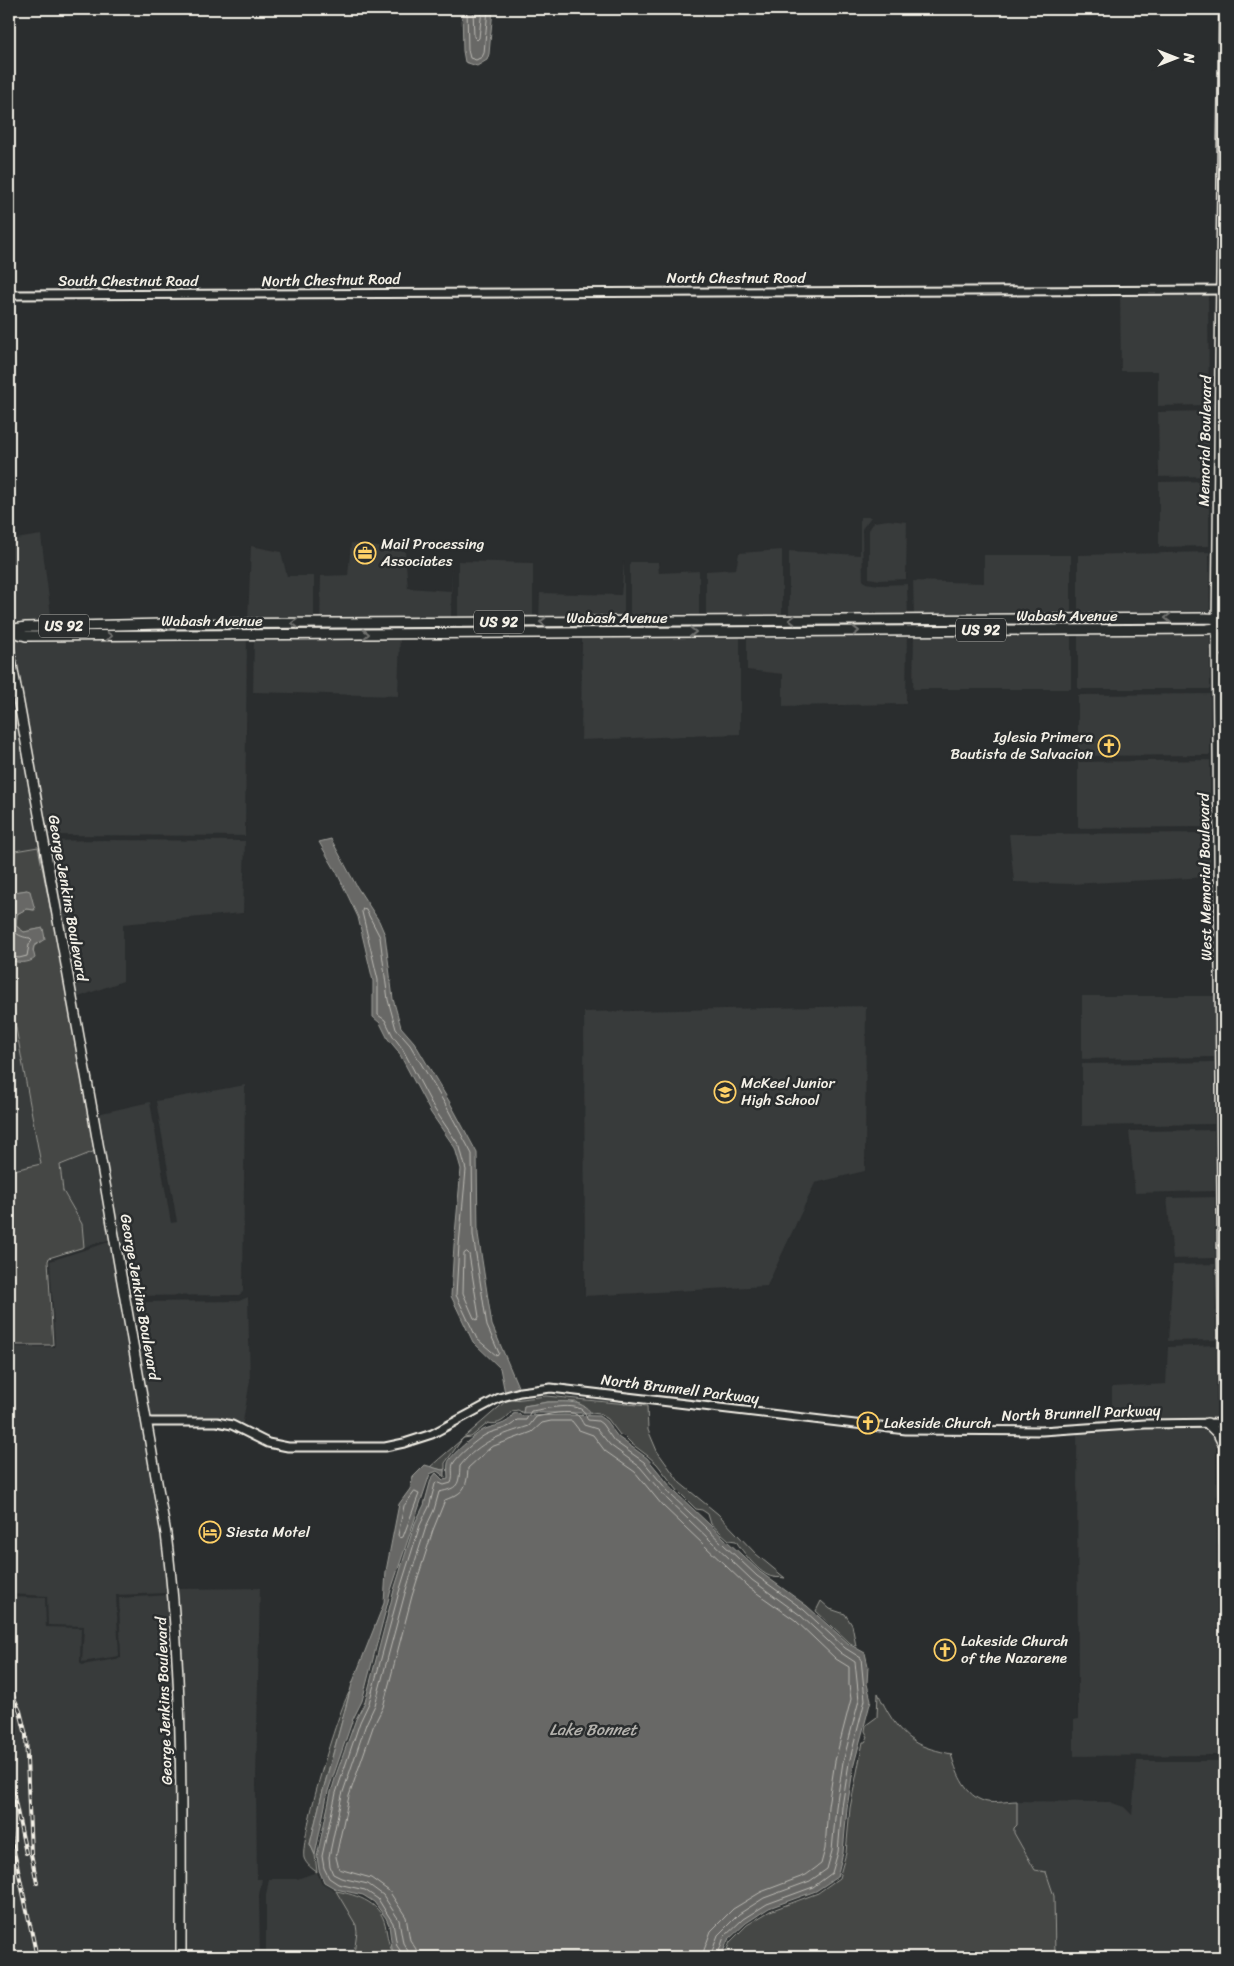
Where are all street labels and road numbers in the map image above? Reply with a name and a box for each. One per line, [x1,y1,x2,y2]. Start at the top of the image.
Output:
street label: North Chestnut Road [667,265,807,291]
street label: North Chestnut Road [261,266,402,294]
street label: South Chestnut Road [58,268,199,294]
street label: Memorial Boulevard [1191,374,1219,507]
street label: Wabash Avenue [1016,603,1118,629]
street label: Wabash Avenue [566,605,668,631]
street label: Wabash Avenue [161,608,263,634]
road number: US 92 [474,610,524,634]
road number: US 92 [39,614,89,638]
road number: US 92 [956,618,1006,642]
street label: West Memorial Boulevard [1191,792,1219,961]
street label: George Jenkins Boulevard [41,813,96,984]
street label: George Jenkins Boulevard [113,1212,168,1383]
street label: North Brunnell Parkway [600,1366,761,1412]
street label: North Brunnell Parkway [1001,1397,1161,1429]
street label: George Jenkins Boulevard [148,1615,180,1785]

